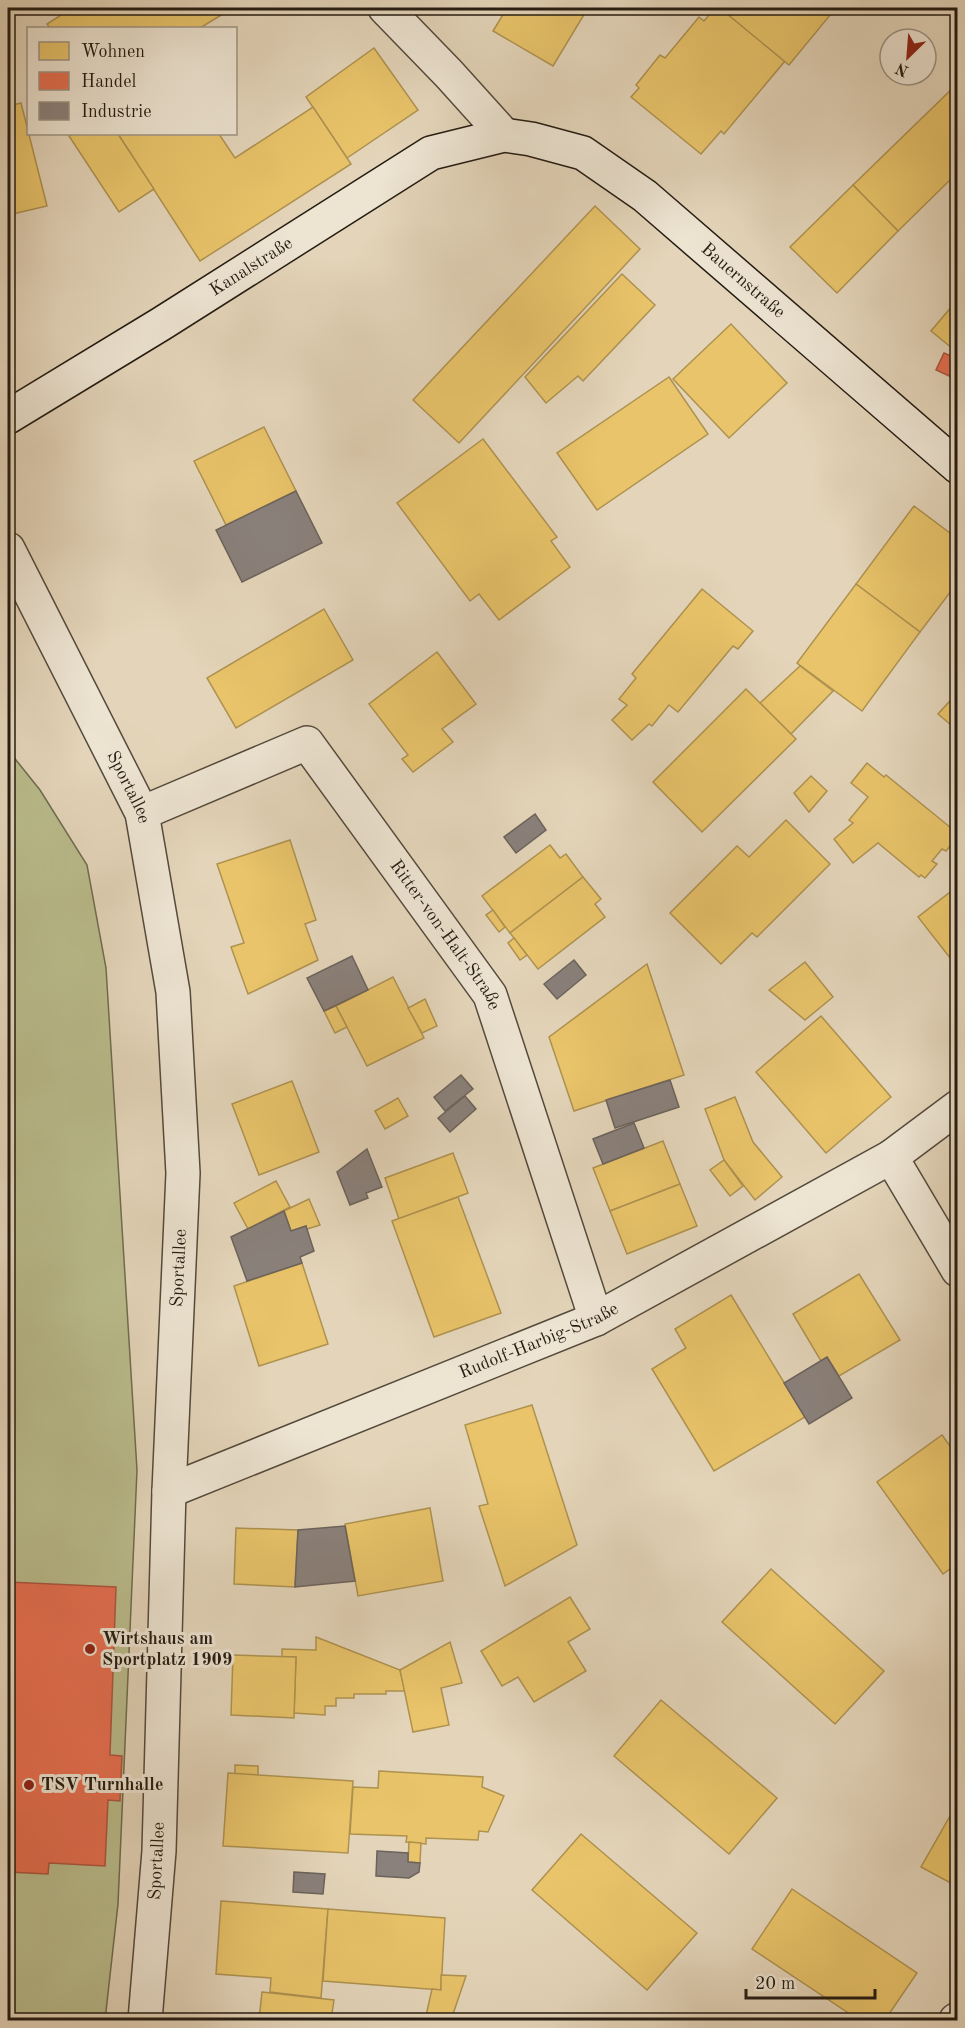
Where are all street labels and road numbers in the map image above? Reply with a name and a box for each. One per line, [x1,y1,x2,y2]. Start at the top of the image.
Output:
street label: Kanalstraße [207,234,296,300]
street label: Bauernstraße [698,240,788,322]
street label: Sportallee [103,748,153,825]
street label: Ritter-von-Halt-Straße [386,857,503,1012]
street label: Sportallee [168,1228,190,1308]
street label: Rudolf-Harbig-Straße [456,1300,621,1382]
street label: Sportallee [146,1821,168,1901]

